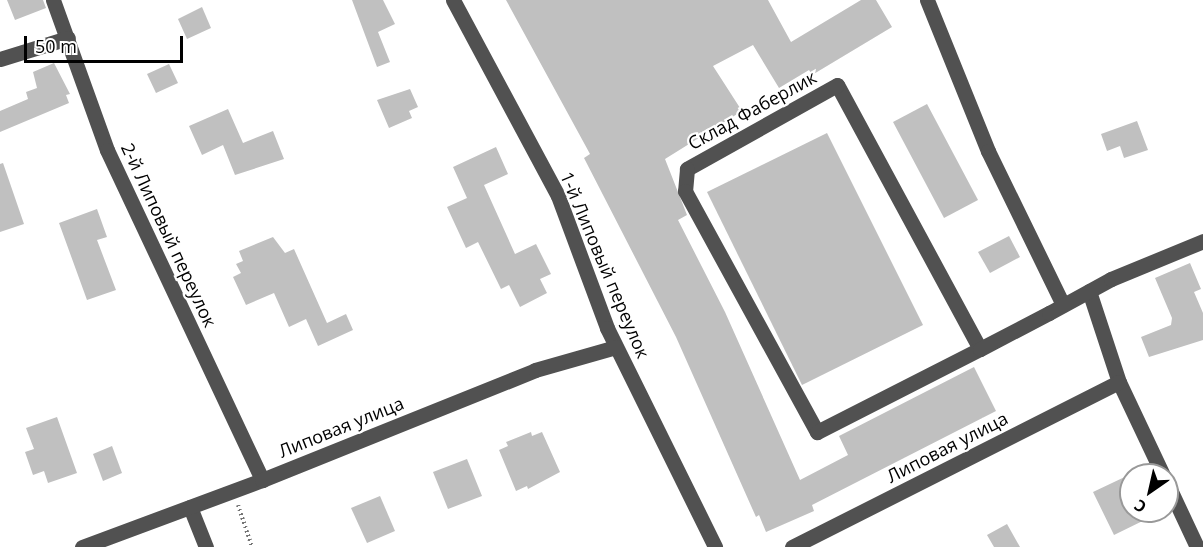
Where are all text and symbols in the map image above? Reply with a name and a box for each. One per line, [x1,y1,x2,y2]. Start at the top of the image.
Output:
scale bar [27,24,186,62]
text: 50 m [35,34,77,58]
street label: Склад Фаберлик [684,66,820,154]
street label: 2-й Липовый переулок [117,140,221,330]
street label: 1-й Липовый переулок [556,169,654,361]
street label: Липовая улица [275,392,407,462]
street label: Липовая улица [883,407,1011,487]
north arrow [1119,463,1179,523]
text: С [1130,494,1150,518]

